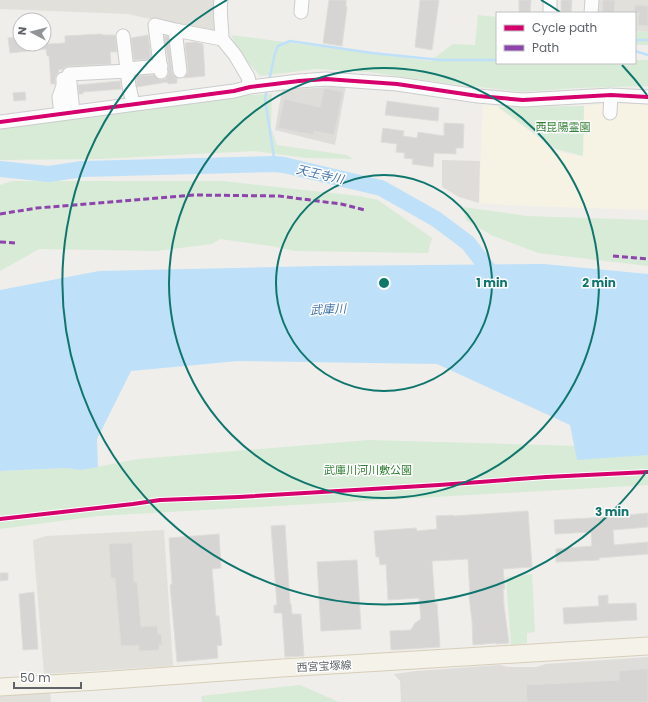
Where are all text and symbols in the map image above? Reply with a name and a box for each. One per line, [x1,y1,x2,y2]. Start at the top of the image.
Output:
north arrow [12,12,52,52]
legend [496,12,636,64]
text: Cycle path [532,19,597,36]
text: N [14,26,31,36]
text: Path [532,39,559,56]
park label: 西昆陽霊園 [536,119,591,135]
water label: 天王寺川 [295,160,347,188]
text: 1 min [476,274,508,291]
text: 2 min [582,274,616,291]
centre of rings [377,276,391,290]
water label: 武庫川 [310,299,348,318]
park label: 武庫川河川敷公園 [324,462,412,478]
text: 3 min [595,503,629,520]
street label: 西宮宝塚線 [296,657,352,675]
scale bar [14,664,81,690]
text: 50 m [20,669,51,686]

